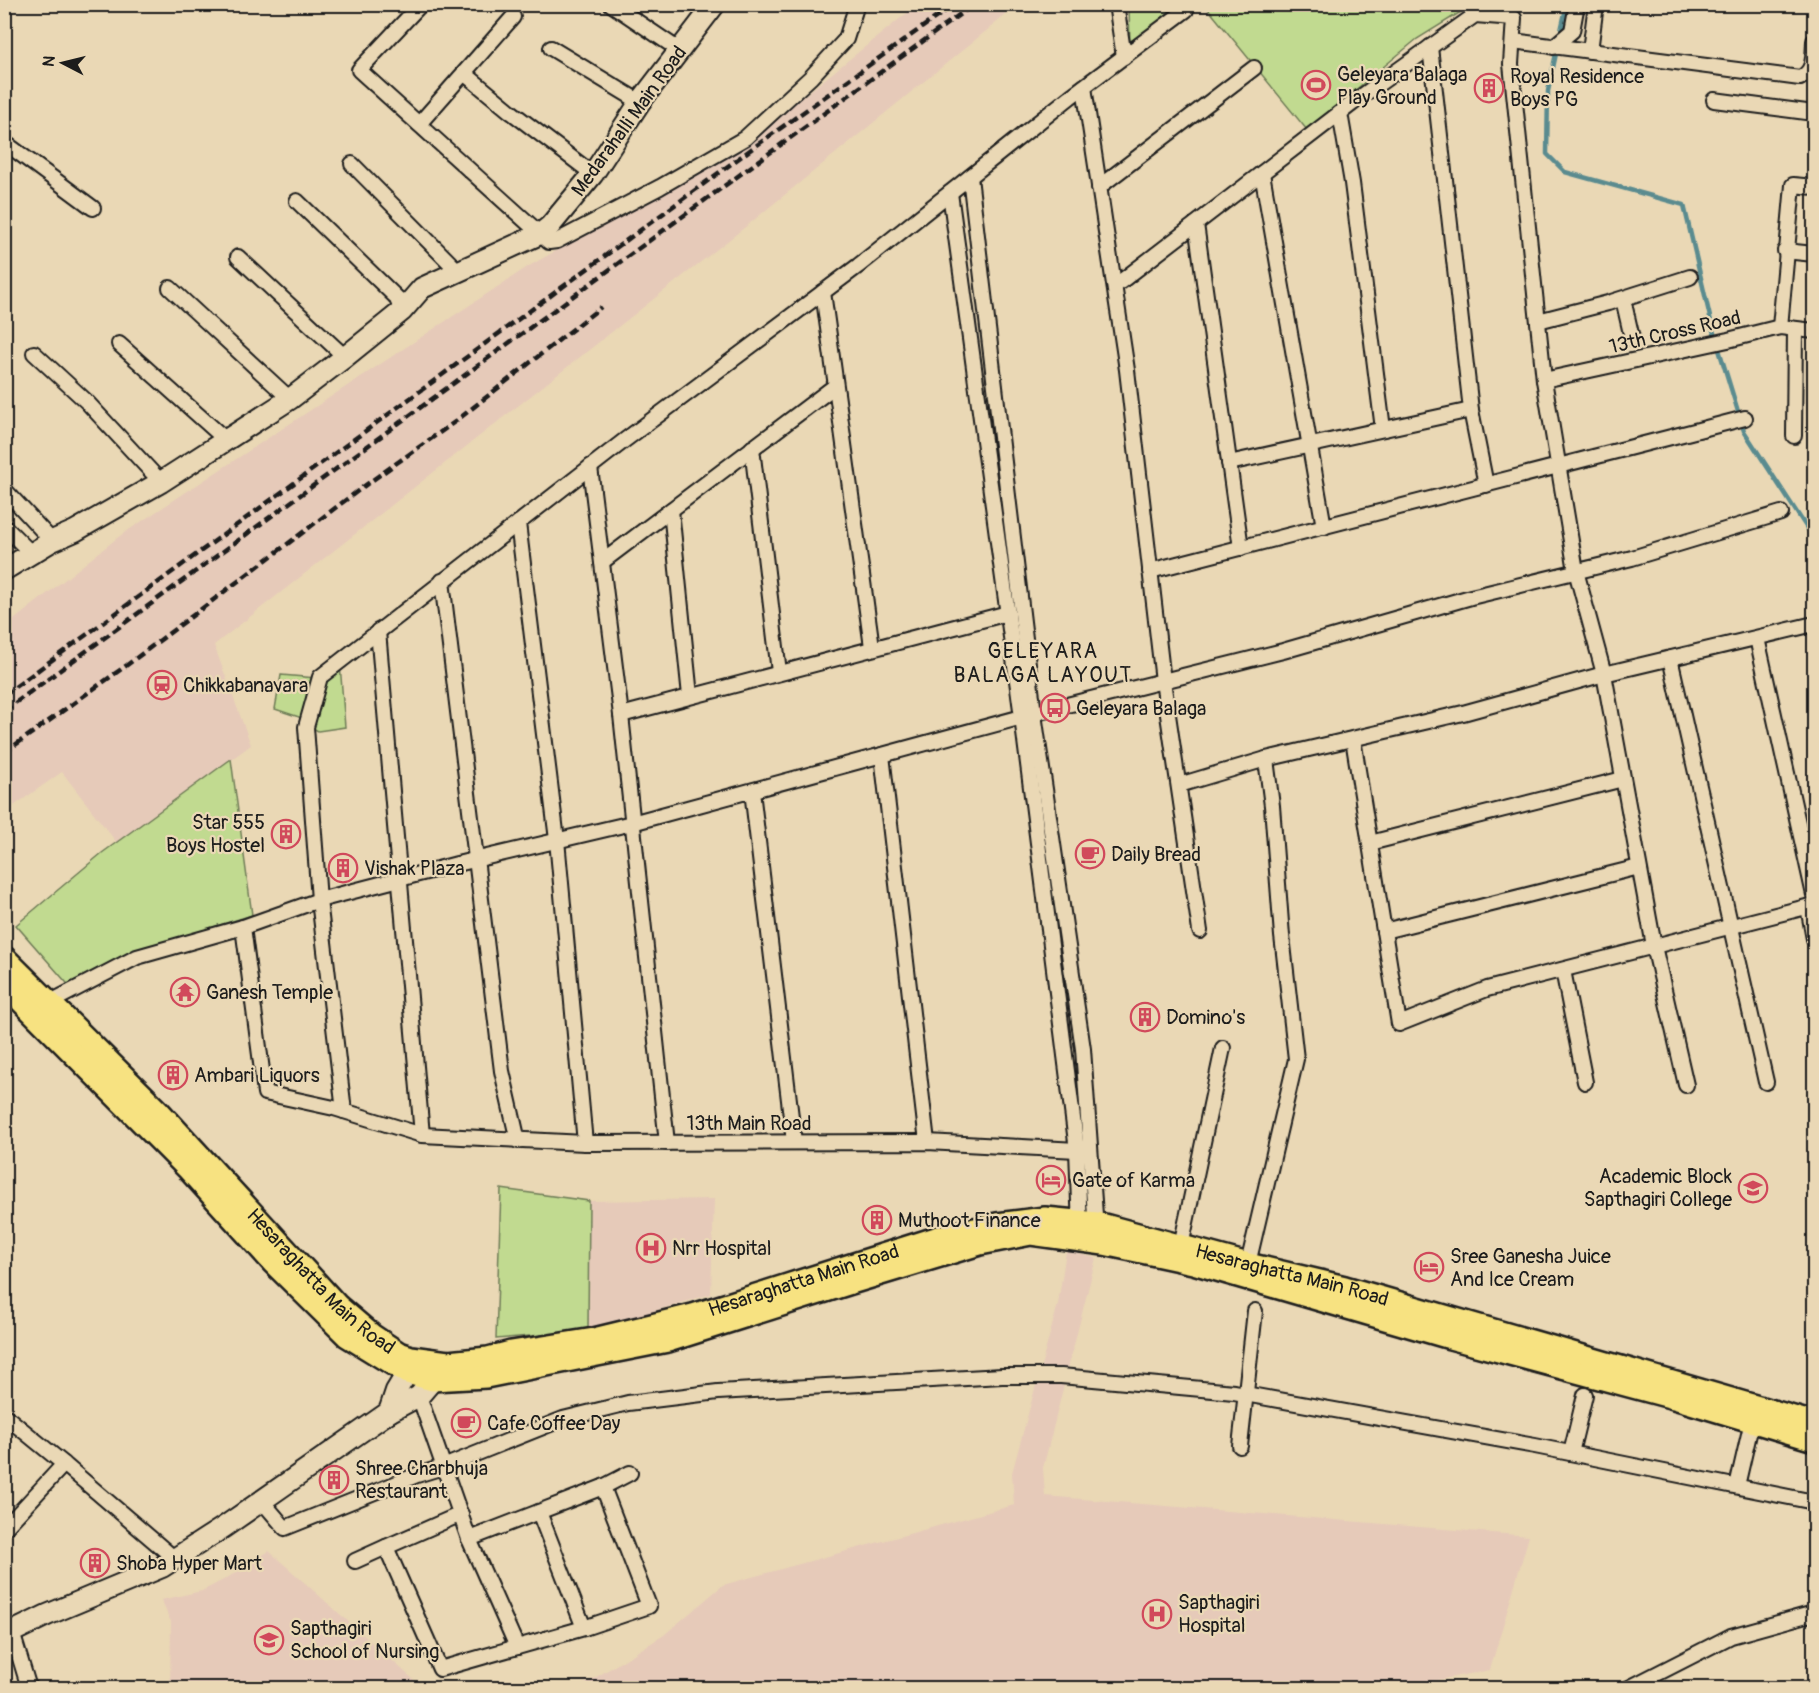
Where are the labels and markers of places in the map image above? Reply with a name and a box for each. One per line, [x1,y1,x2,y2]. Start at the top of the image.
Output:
place label: Geleyara Balaga Play Ground [1337,62,1467,110]
place label: Royal Residence Boys PG [1510,64,1644,112]
sports icon: Geleyara Balaga Play Ground [1300,69,1332,101]
building icon: Royal Residence Boys PG [1473,72,1505,104]
station icon: Chikkabanavara [146,669,178,701]
place label: Chikkabanavara [183,673,308,698]
bus stop icon: Geleyara Balaga [1039,692,1071,724]
place label: Geleyara Balaga [1076,696,1206,721]
place label: Star 555 Boys Hostel [166,810,265,858]
building icon: Star 555 Boys Hostel [270,818,302,850]
cafe icon: Daily Bread [1074,838,1106,870]
place label: Daily Bread [1111,842,1201,867]
building icon: Vishak Plaza [327,852,359,884]
place label: Vishak Plaza [364,856,465,881]
temple icon: Ganesh Temple [169,976,201,1008]
place label: Ganesh Temple [206,980,333,1005]
building icon: Domino's [1129,1001,1161,1033]
place label: Domino's [1166,1005,1245,1030]
building icon: Ambari Liquors [157,1059,189,1091]
place label: Ambari Liquors [194,1063,320,1088]
hotel icon: Gate of Karma [1035,1164,1067,1196]
place label: Academic Block Sapthagiri College [1584,1164,1733,1212]
place label: Gate of Karma [1072,1168,1195,1193]
school or university icon: Academic Block Sapthagiri College [1737,1172,1769,1204]
building icon: Muthoot Finance [861,1204,893,1236]
place label: Muthoot Finance [898,1208,1041,1233]
hospital icon: Nrr Hospital [635,1232,667,1264]
place label: Nrr Hospital [672,1236,772,1261]
place label: Sree Ganesha Juice And Ice Cream [1450,1244,1611,1292]
hotel icon: Sree Ganesha Juice And Ice Cream [1413,1251,1445,1283]
cafe icon: Cafe Coffee Day [450,1407,482,1439]
place label: Cafe Coffee Day [487,1411,621,1436]
place label: Shree Charbhuja Restaurant [355,1456,488,1504]
building icon: Shree Charbhuja Restaurant [318,1464,350,1496]
building icon: Shoba Hyper Mart [79,1547,111,1579]
place label: Shoba Hyper Mart [116,1551,263,1576]
place label: Sapthagiri Hospital [1178,1590,1259,1638]
hospital icon: Sapthagiri Hospital [1141,1598,1173,1630]
place label: Sapthagiri School of Nursing [290,1616,439,1664]
school or university icon: Sapthagiri School of Nursing [253,1624,285,1656]

